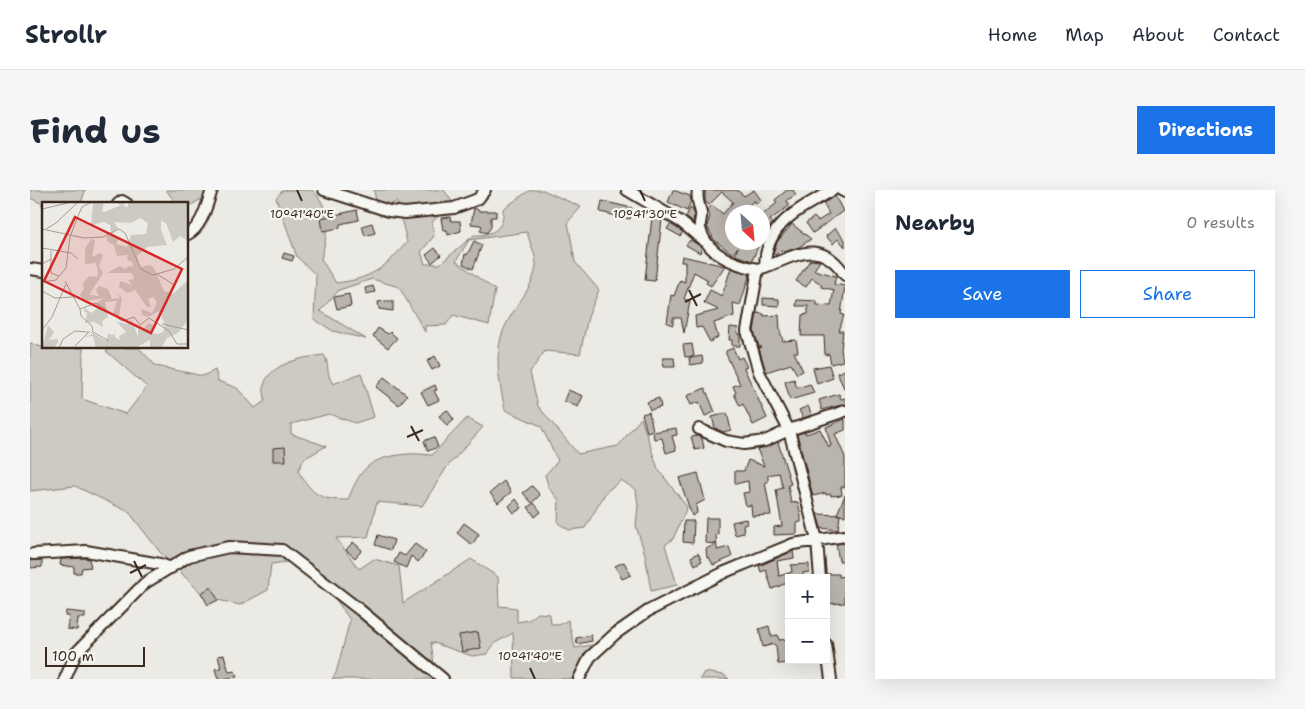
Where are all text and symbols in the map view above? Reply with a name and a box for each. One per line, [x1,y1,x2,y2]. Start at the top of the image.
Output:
text: Strollr [25,19,107,51]
text: Home [988,23,1037,47]
text: Map [1065,23,1104,47]
text: About [1132,23,1185,47]
text: Contact [1213,23,1280,47]
button: Directions [1137,106,1275,154]
text: Find us [30,107,161,154]
inset map [42,202,189,349]
north arrow [725,205,770,250]
text: 10°41'40"E [270,206,334,222]
text: 10°41'30"E [613,206,677,222]
text: Nearby [895,209,975,237]
text: 0 results [1186,212,1255,233]
button: Save [895,270,1070,318]
button: Share [1080,270,1255,318]
map controls [785,574,830,664]
button: + [785,574,830,619]
button: − [785,619,830,664]
scale bar [45,644,145,667]
text: 100 m [52,647,94,665]
text: 10°41'40"E [498,648,562,664]

